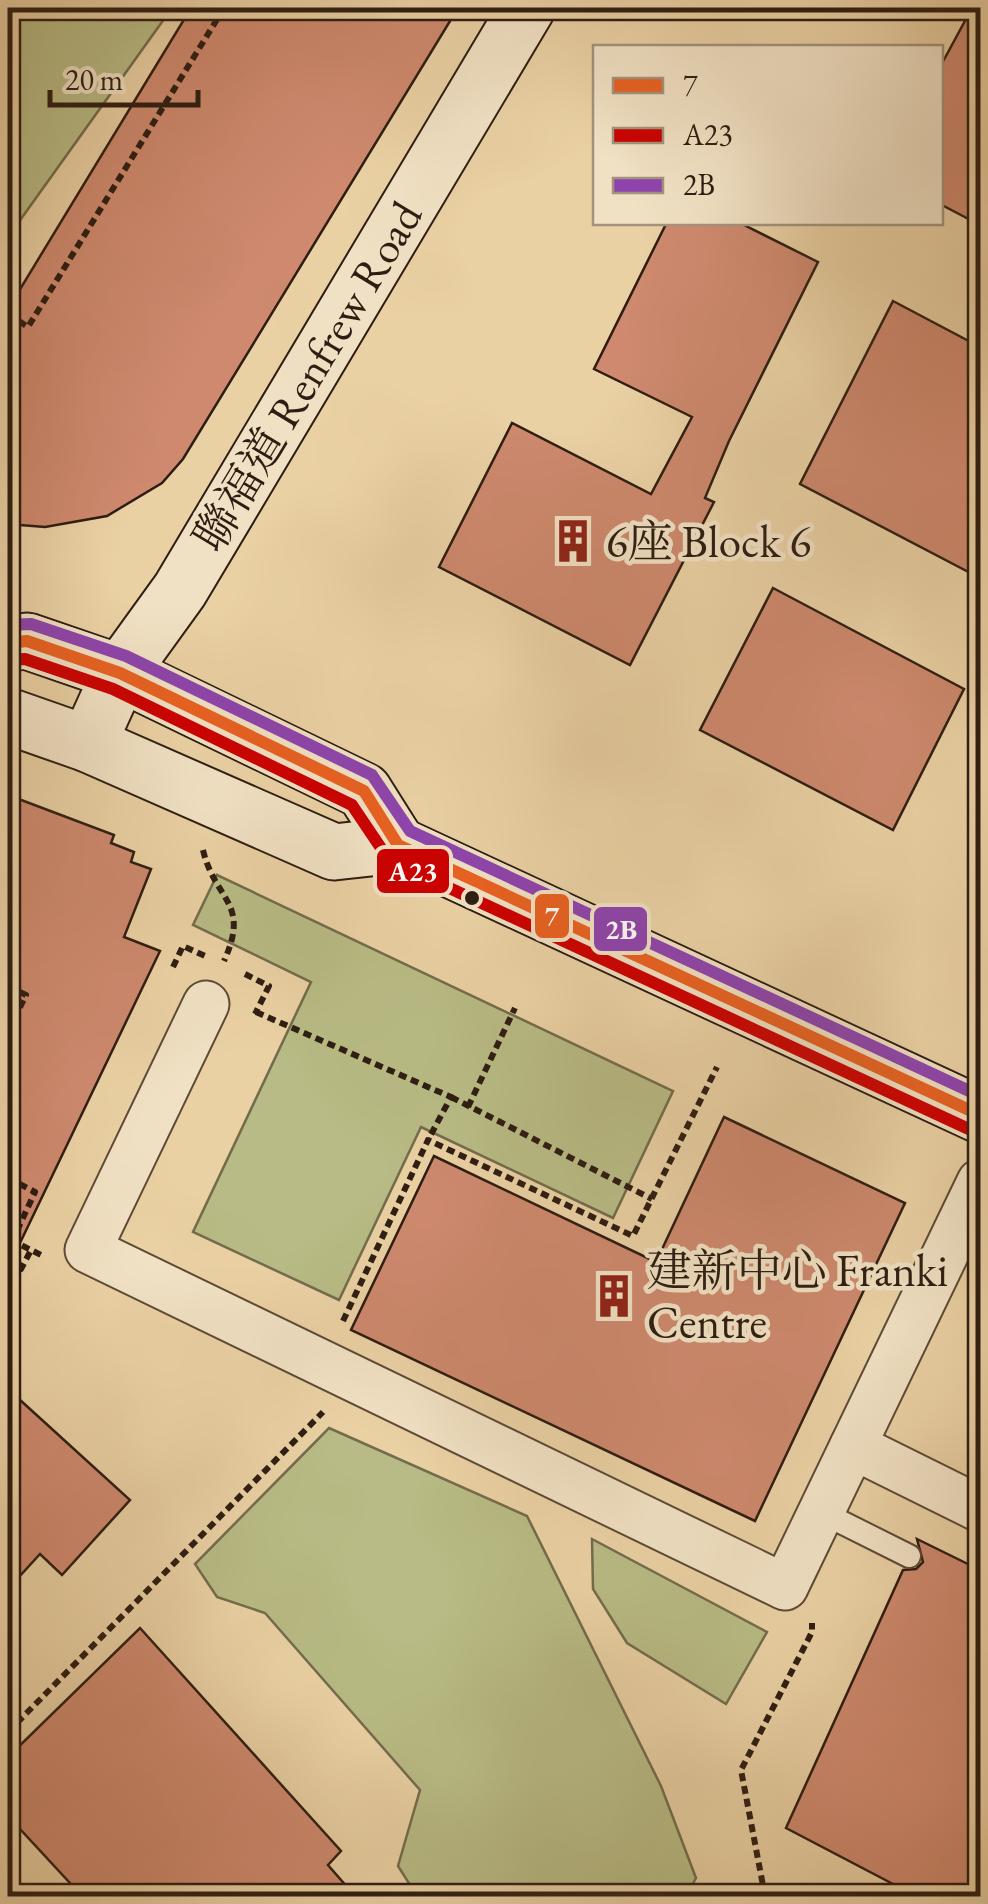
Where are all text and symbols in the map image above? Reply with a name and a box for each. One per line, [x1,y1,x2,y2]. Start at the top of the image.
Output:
scale bar [50,45,198,107]
legend [593,45,943,225]
text: 20 m [65,60,123,99]
text: 7 [683,65,698,104]
text: A23 [682,115,733,154]
text: 2B [683,165,715,204]
street label: 聯福道 Renfrew Road [180,190,435,562]
place label: 6座 Block 6 [606,512,811,570]
building icon: 6座 Block 6 [549,517,597,565]
line badge: A23 [375,847,451,895]
text: A23 [387,853,438,889]
unlabelled marker [462,888,482,908]
line badge: 7 [533,892,571,940]
text: 7 [545,898,560,934]
line badge: 2B [592,905,649,953]
text: 2B [605,911,637,947]
place label: 建新中心 Franki Centre [647,1241,948,1351]
building icon: 建新中心 Franki Centre [590,1272,638,1320]

